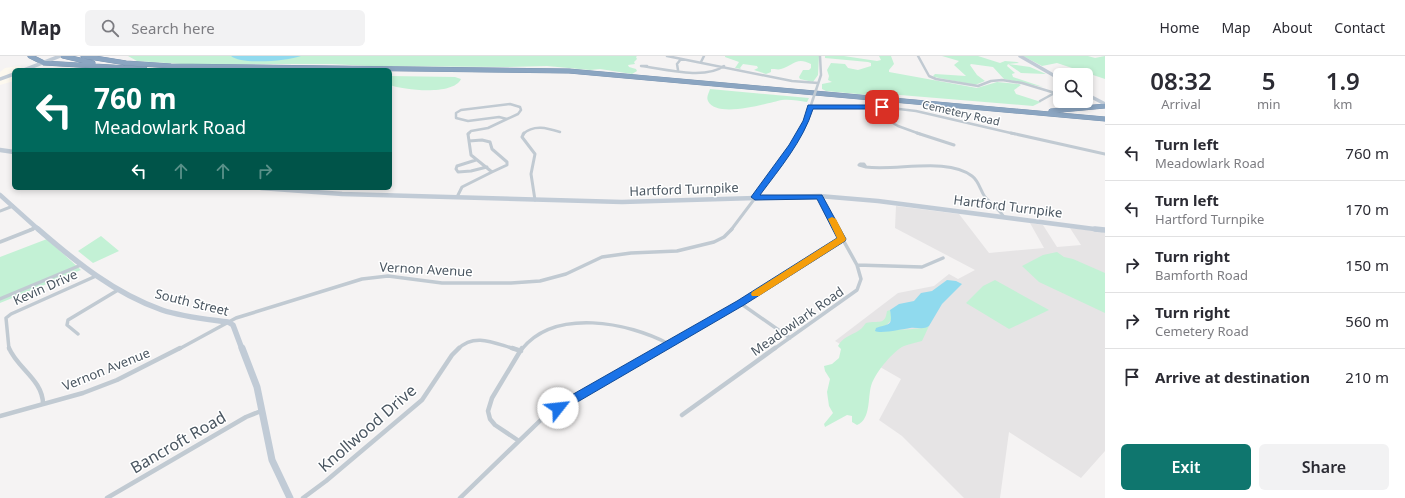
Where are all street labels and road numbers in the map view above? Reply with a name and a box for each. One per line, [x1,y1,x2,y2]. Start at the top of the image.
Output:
street label: Cemetery Road [921,96,1001,129]
street label: Hartford Turnpike [629,178,739,200]
street label: Hartford Turnpike [953,190,1063,222]
street label: Vernon Avenue [379,258,473,280]
street label: Kevin Drive [10,265,80,309]
street label: Meadowlark Road [747,282,847,360]
street label: South Street [153,284,231,320]
street label: Vernon Avenue [59,343,153,395]
street label: Knollwood Drive [313,379,421,477]
street label: Bancroft Road [126,406,230,478]

